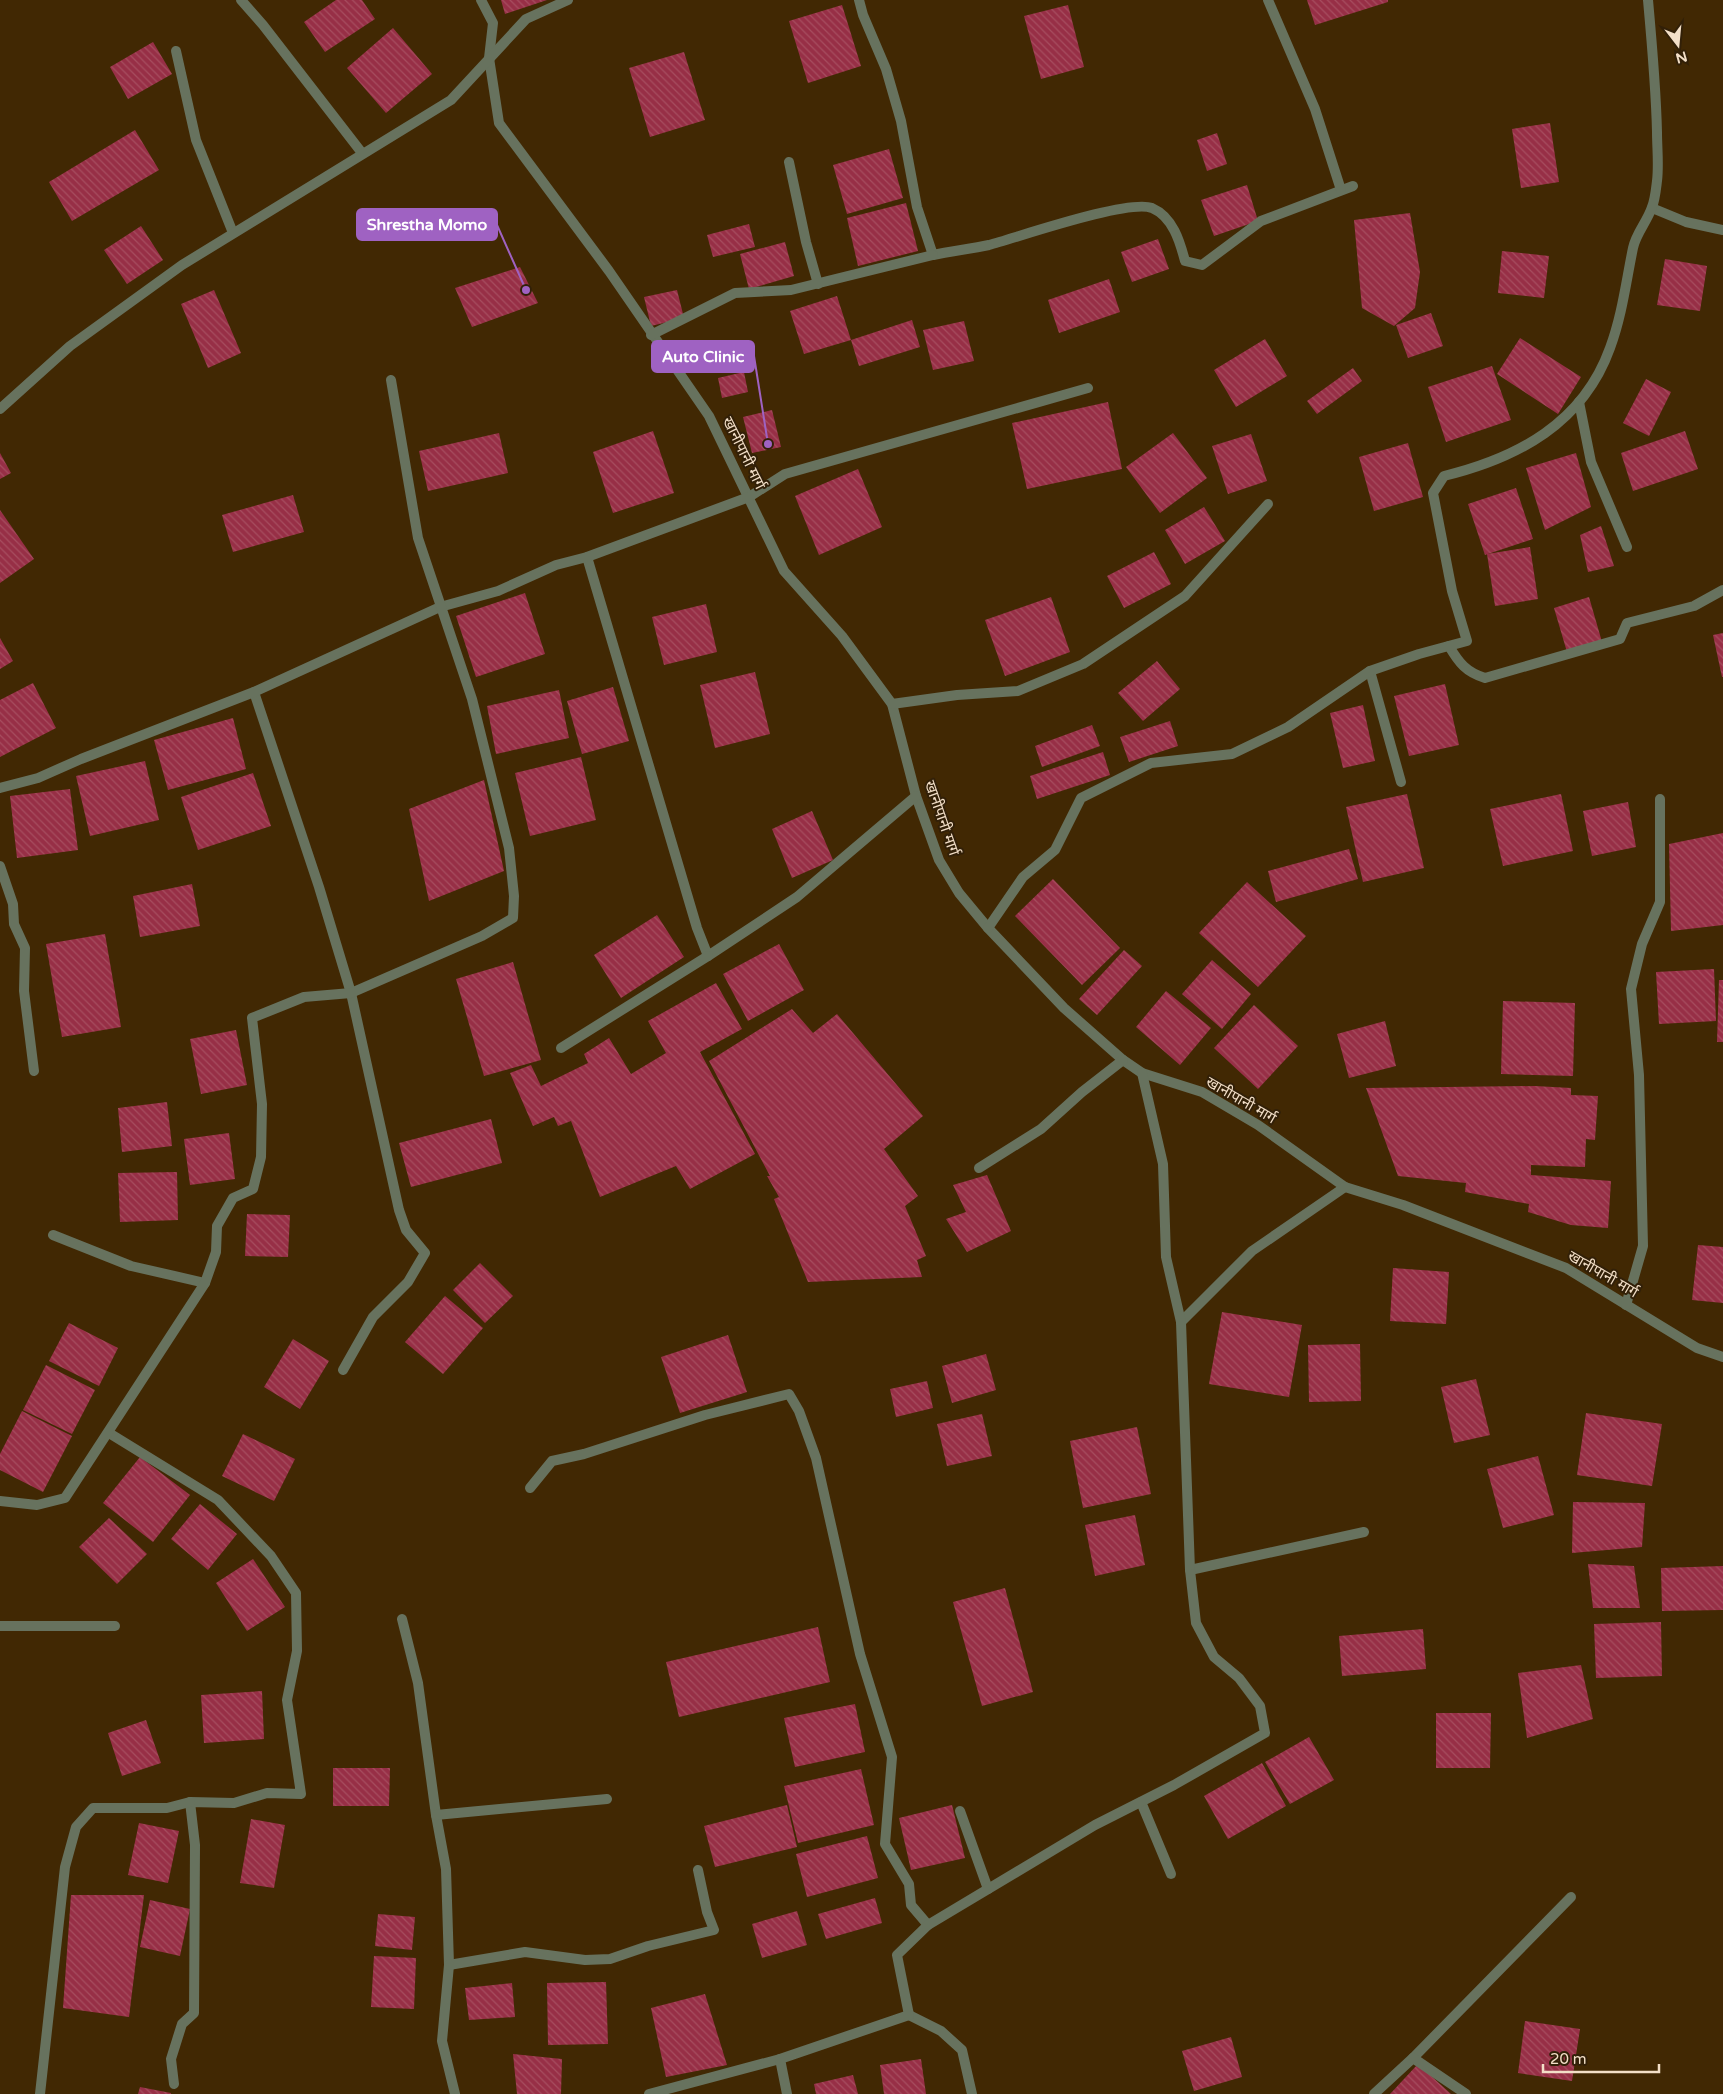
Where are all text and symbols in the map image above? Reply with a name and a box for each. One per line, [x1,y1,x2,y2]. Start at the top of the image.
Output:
north arrow [1653,20,1703,70]
text: N [1674,47,1689,67]
callout: Shrestha Momo [357,209,497,240]
text: Shrestha Momo [367,215,487,235]
callout: Auto Clinic [652,341,754,372]
text: Auto Clinic [662,347,745,367]
street label: खानीपानी मार्ग [719,414,770,493]
street label: खानीपानी मार्ग [921,778,964,859]
street label: खानीपानी मार्ग [1203,1073,1280,1128]
street label: खानीपानी मार्ग [1565,1247,1642,1302]
scale bar [1543,2042,1659,2074]
text: 20 m [1550,2050,1587,2068]

